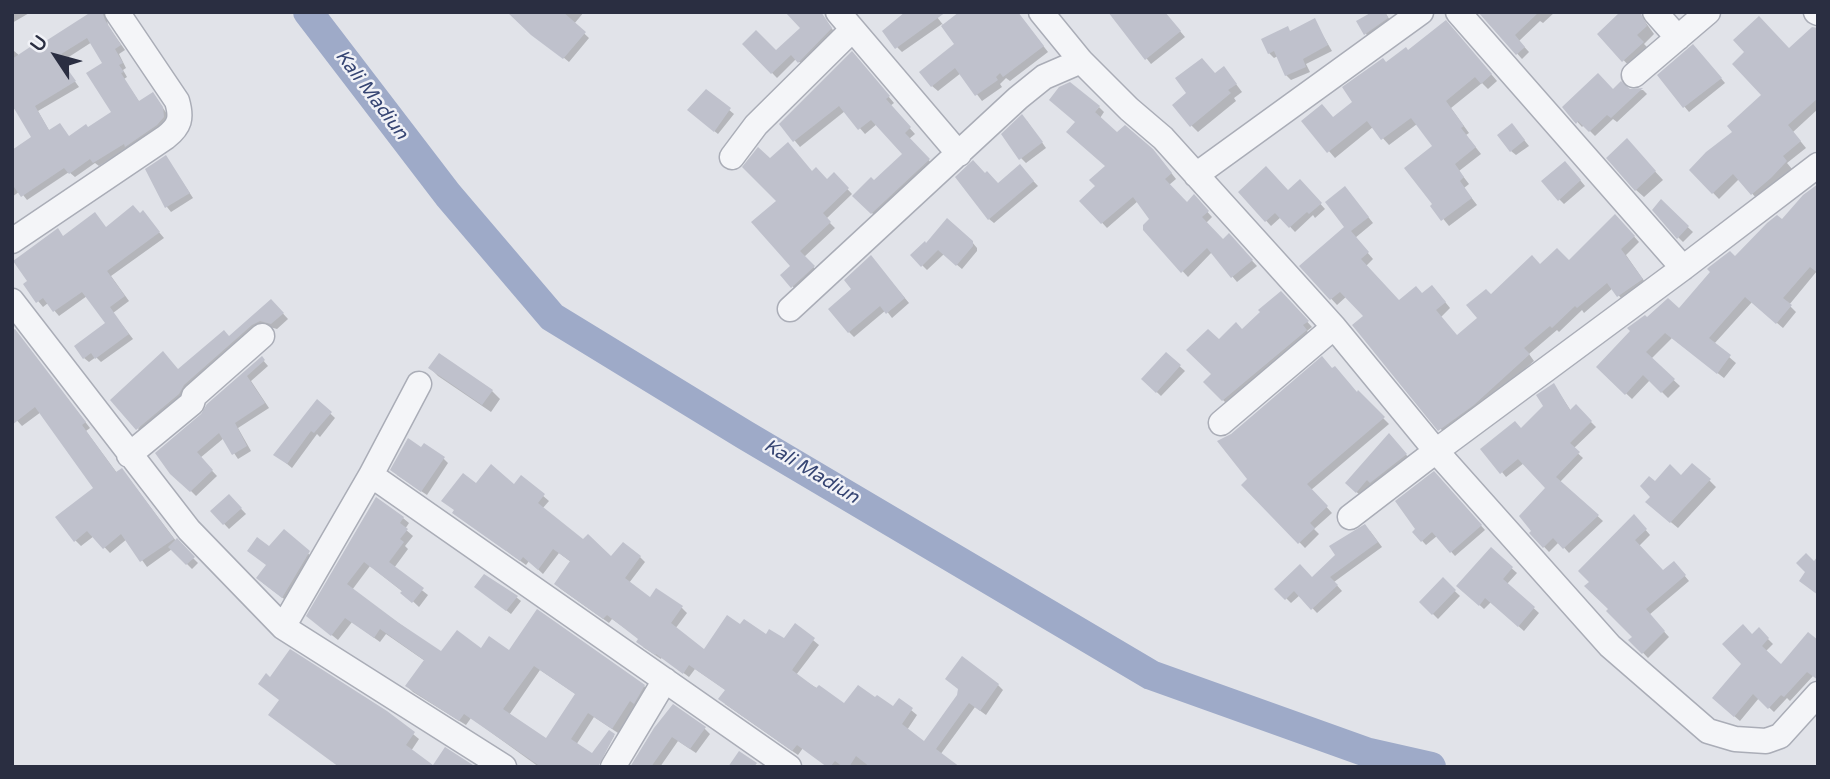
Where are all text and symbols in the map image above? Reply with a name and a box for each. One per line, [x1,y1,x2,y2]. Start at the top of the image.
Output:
north arrow [21,21,91,91]
text: U [26,31,52,56]
water label: Kali Madiun [330,46,412,144]
water label: Kali Madiun [759,435,863,509]

